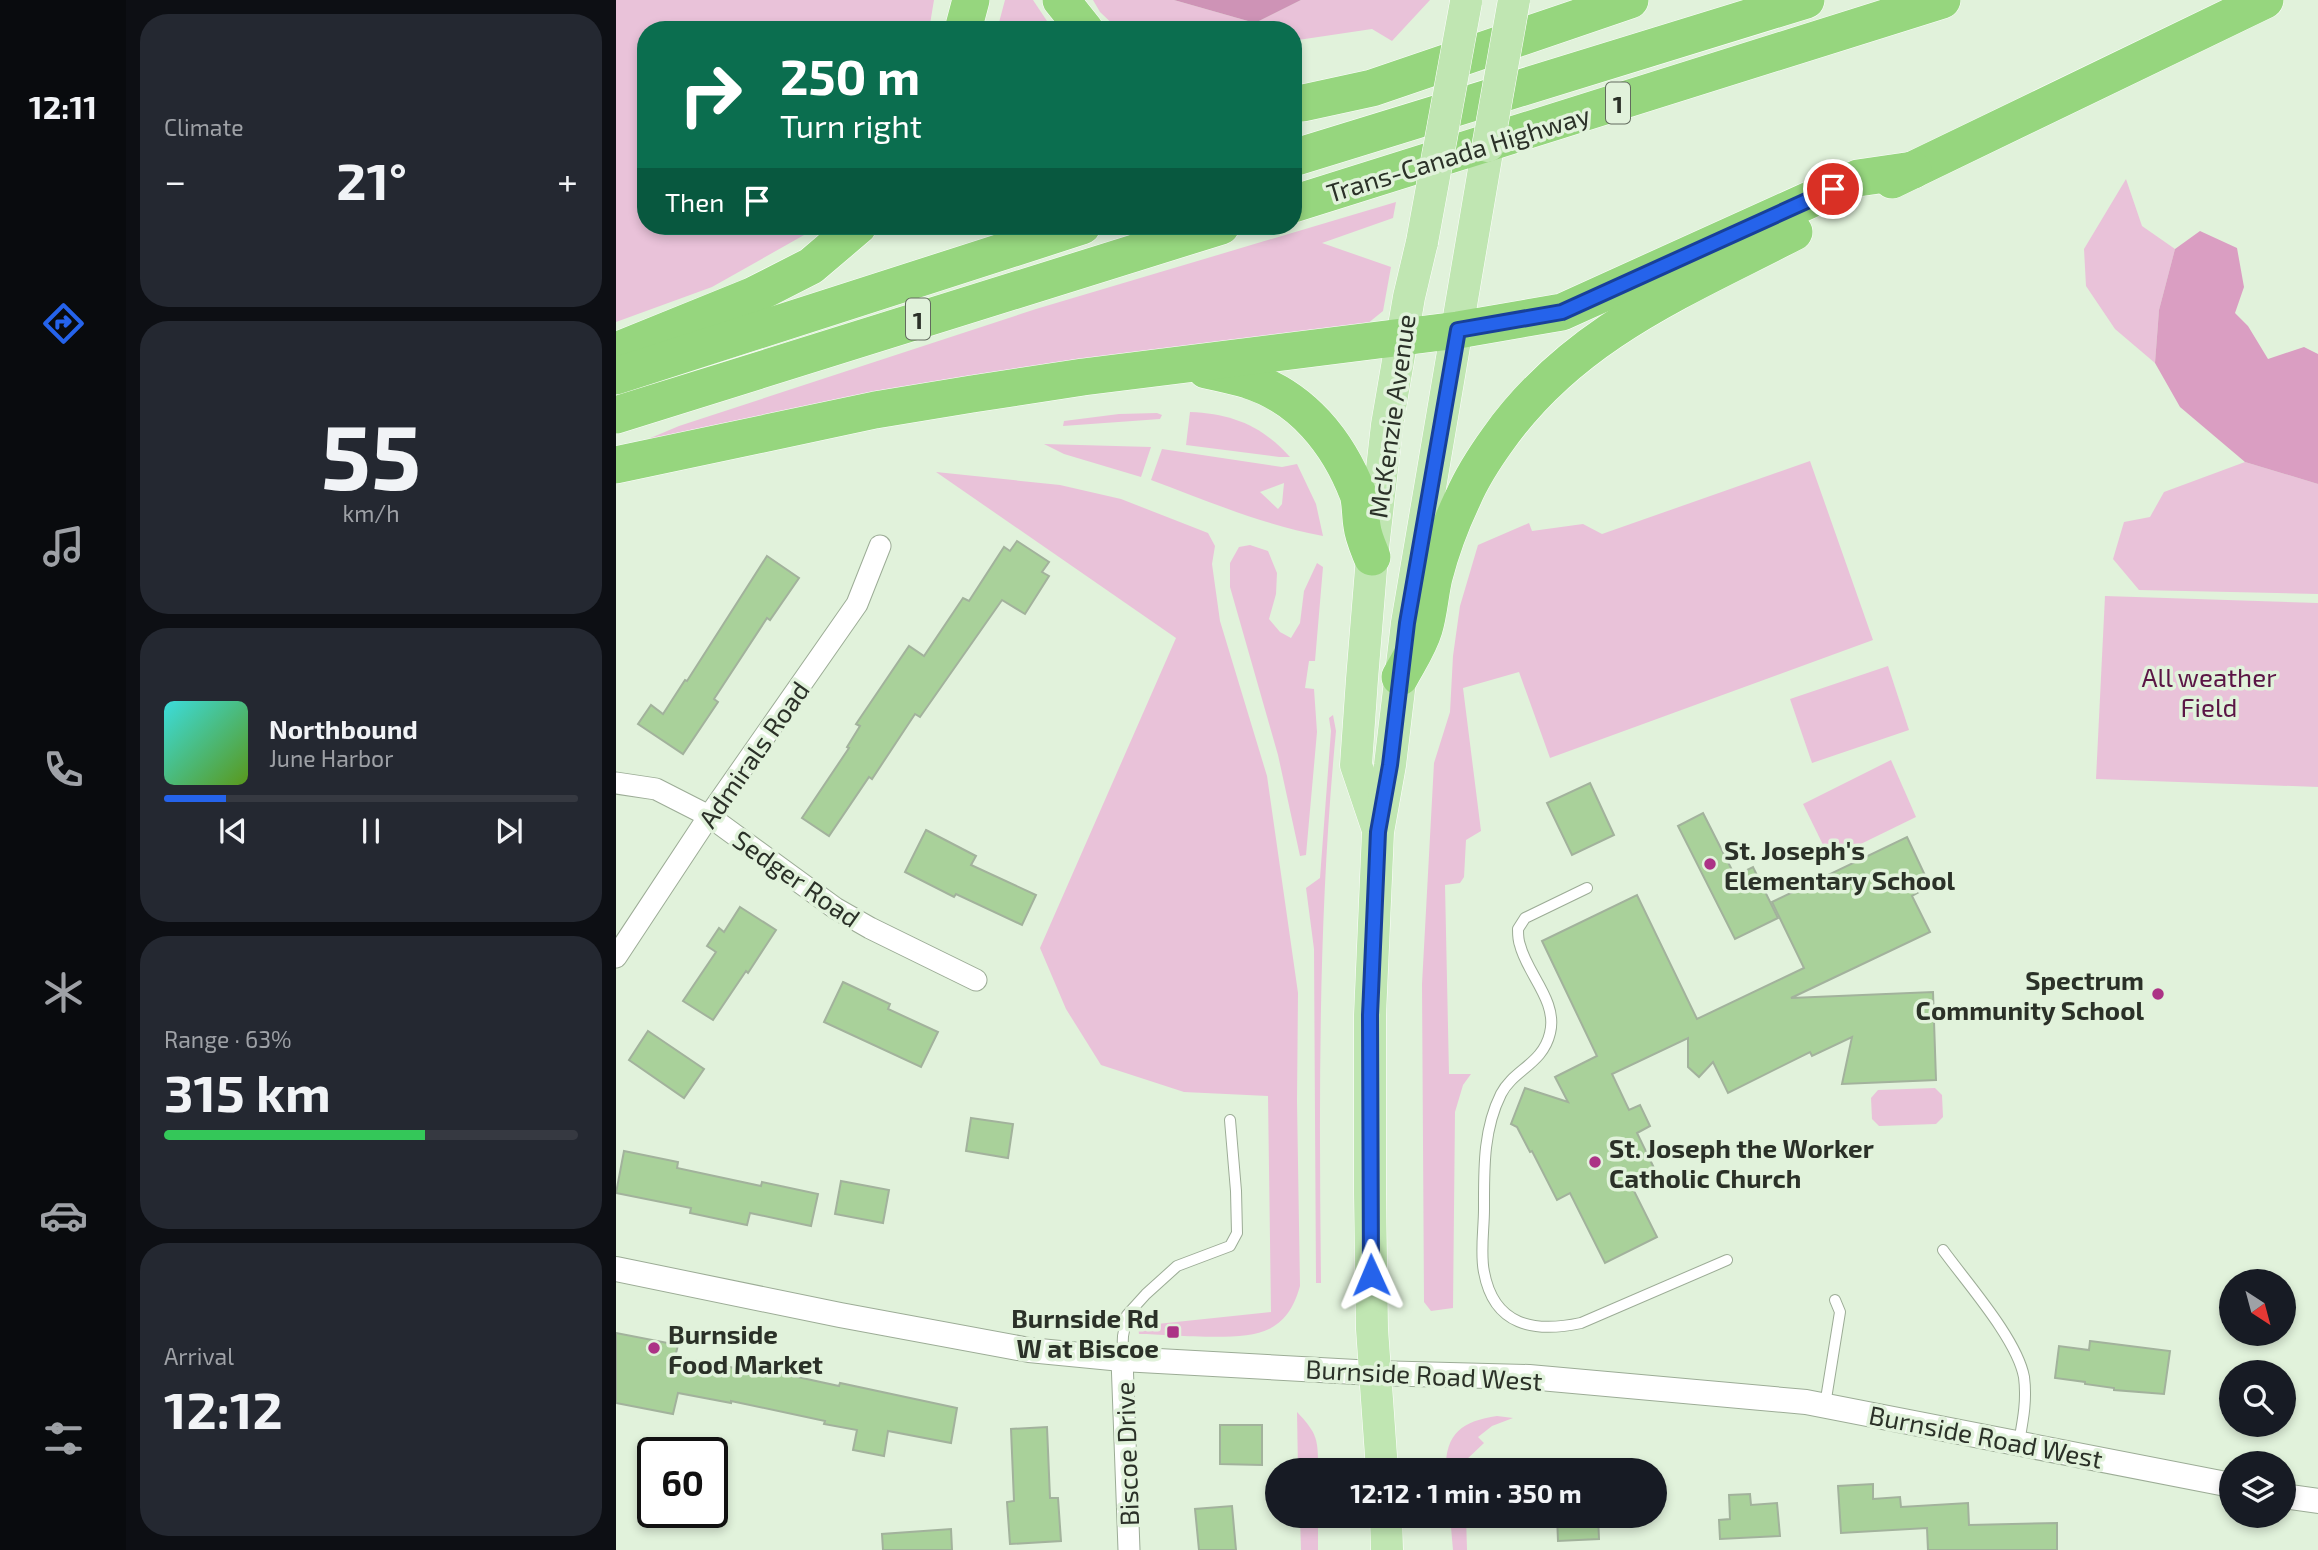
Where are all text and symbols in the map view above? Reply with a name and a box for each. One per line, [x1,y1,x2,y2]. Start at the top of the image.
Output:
text: 250 m [780,46,920,105]
icon: right [665,49,756,140]
road number: 1 [1606,82,1630,124]
text: 12:11 [29,87,97,125]
street label: Trans-Canada Highway [1323,98,1594,208]
text: Turn right [780,106,922,144]
text: Climate [164,113,244,141]
text: 21° [336,148,407,210]
text: − [164,157,186,203]
text: + [557,157,578,203]
pin [1803,159,1863,219]
icon: arrive [1814,170,1852,208]
icon: arrive [738,182,776,220]
text: Then [665,186,724,217]
road number: 1 [906,298,930,340]
icon: directions [39,299,88,348]
street label: McKenzie Avenue [1361,312,1421,520]
text: 55 [321,399,421,508]
text: km/h [342,499,400,527]
icon: music [39,522,88,571]
park label: All weather Field [2141,661,2277,722]
street label: Admirals Road [691,675,815,833]
text: Northbound [269,713,418,744]
text: June Harbor [269,744,393,772]
icon: phone [39,745,88,794]
icon: previous [214,812,252,850]
icon: pause [352,812,390,850]
icon: next [490,812,528,850]
street label: Sedger Road [728,823,866,933]
place label: St. Joseph's Elementary School [1724,834,1956,896]
marker: St. Joseph's Elementary School [1702,856,1718,872]
place label: Spectrum Community School [1916,964,2144,1026]
icon: climate [39,968,88,1017]
marker: Spectrum Community School [2150,986,2166,1002]
text: Range · 63% [164,1025,292,1053]
text: 315 km [164,1060,331,1122]
place label: St. Joseph the Worker Catholic Church [1609,1132,1874,1193]
marker: St. Joseph the Worker Catholic Church [1587,1154,1603,1170]
icon: car [39,1191,88,1240]
position arrow [1334,1238,1408,1312]
north arrow [2219,1269,2296,1346]
map controls [2219,1269,2296,1528]
place label: Burnside Rd W at Biscoe [1011,1302,1159,1363]
place label: Burnside Food Market [668,1318,823,1379]
marker: Burnside Rd W at Biscoe [1165,1324,1181,1340]
marker: Burnside Food Market [646,1340,662,1356]
text: Arrival [164,1342,234,1370]
street label: Burnside Road West [1305,1352,1543,1396]
button: search [2219,1360,2296,1437]
text: 12:12 [164,1377,283,1439]
street label: Biscoe Drive [1108,1381,1144,1527]
street label: Burnside Road West [1867,1398,2106,1474]
icon: filters [39,1414,88,1463]
speed limit sign: 60 [637,1437,728,1528]
button: layers [2219,1451,2296,1528]
text: 12:12 · 1 min · 350 m [1350,1477,1582,1508]

